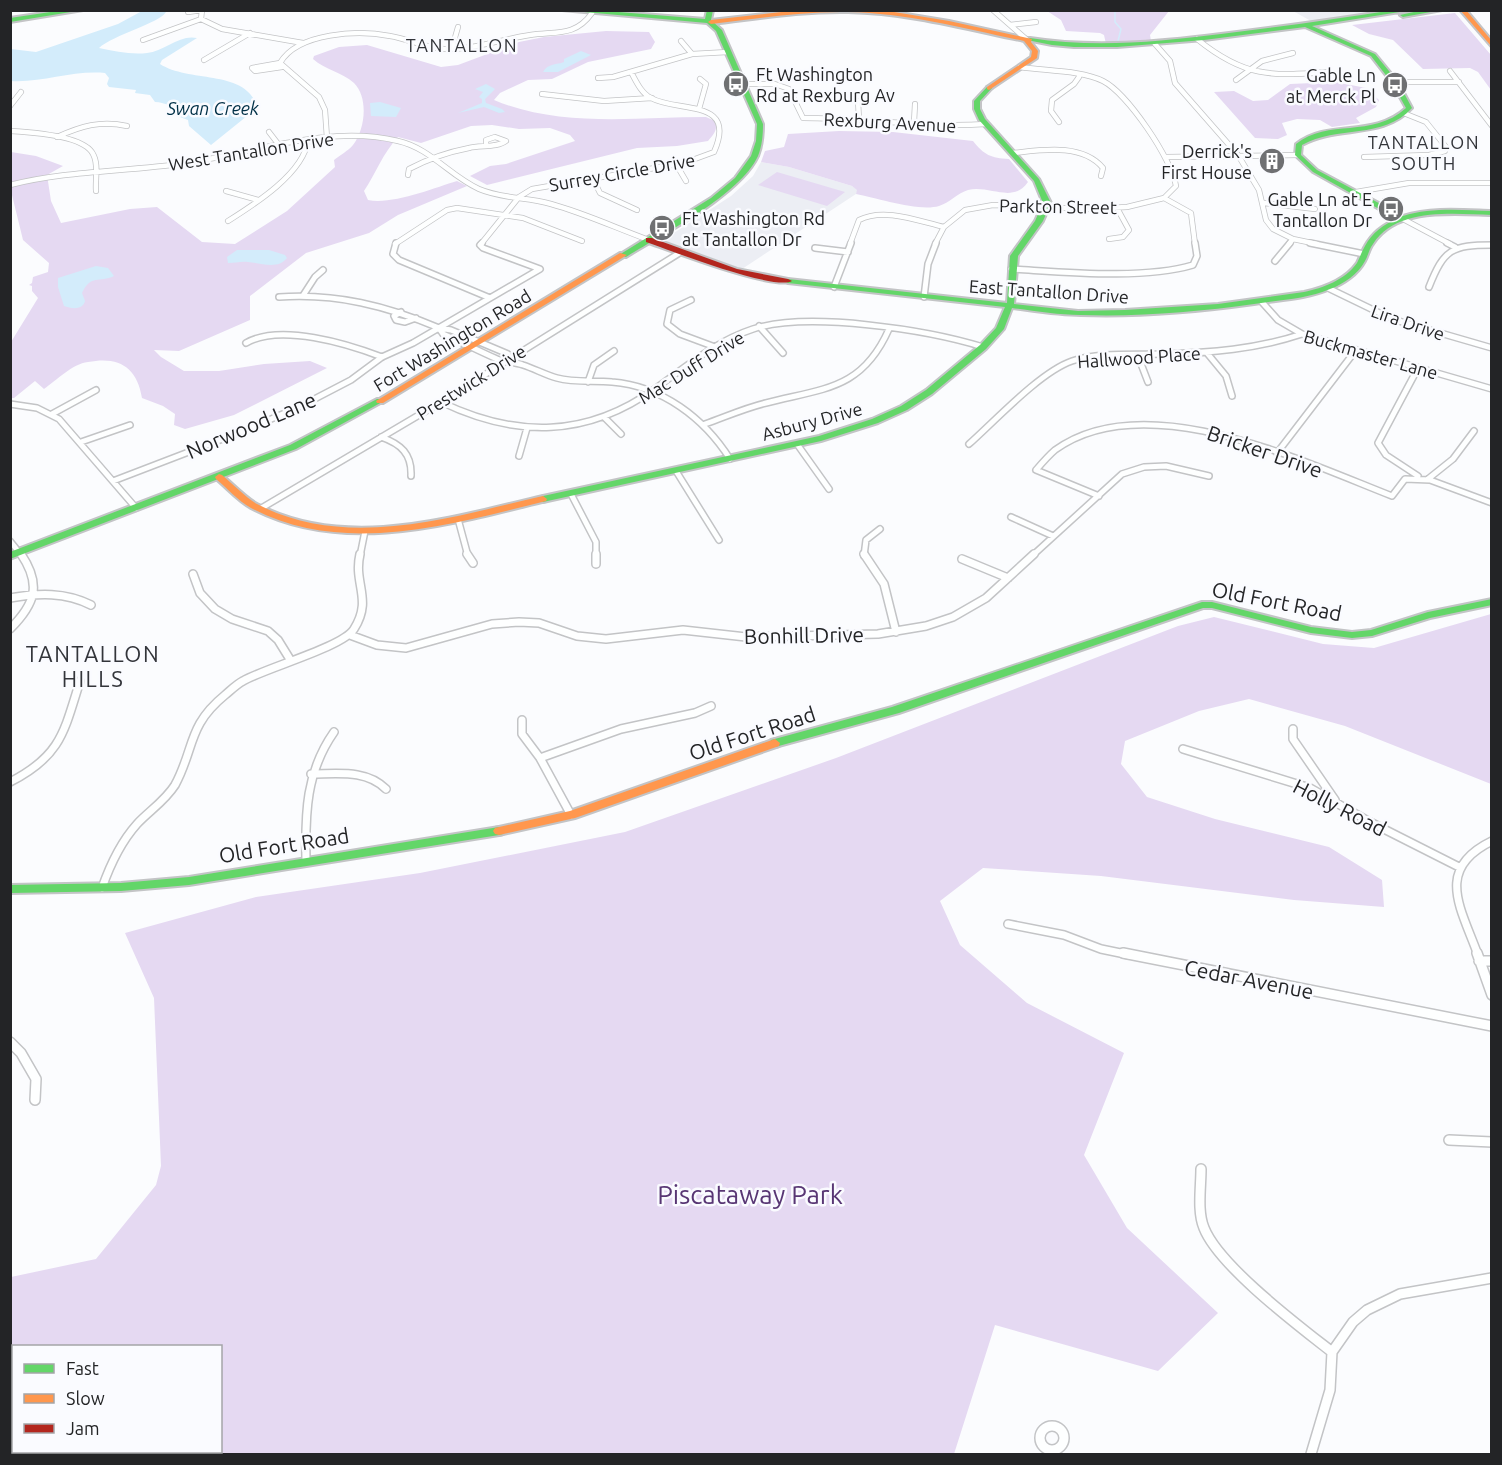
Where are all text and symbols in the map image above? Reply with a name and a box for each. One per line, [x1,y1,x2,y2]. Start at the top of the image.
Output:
district label: TANTALLON [406,35,518,55]
place label: Ft Washington Rd at Rexburg Av [756,64,895,105]
place label: Gable Ln at Merck Pl [1286,65,1376,106]
bus stop icon: Ft Washington Rd at Rexburg Av [721,69,751,99]
bus stop icon: Gable Ln at Merck Pl [1380,70,1410,100]
water label: Swan Creek [166,98,260,118]
street label: Rexburg Avenue [823,109,957,135]
street label: West Tantallon Drive [167,128,335,174]
district label: TANTALLON SOUTH [1368,132,1480,173]
place label: Derrick's First House [1161,141,1252,182]
building icon: Derrick's First House [1257,146,1287,176]
street label: Surrey Circle Drive [547,149,697,195]
place label: Gable Ln at E Tantallon Dr [1267,189,1372,230]
bus stop icon: Gable Ln at E Tantallon Dr [1376,194,1406,224]
street label: Parkton Street [999,195,1117,217]
place label: Ft Washington Rd at Tantallon Dr [682,208,825,249]
bus stop icon: Ft Washington Rd at Tantallon Dr [647,213,677,243]
street label: East Tantallon Drive [968,275,1130,307]
street label: Fort Washington Road [370,285,534,395]
street label: Lira Drive [1369,300,1447,344]
street label: Buckmaster Lane [1302,325,1440,383]
street label: Mac Duff Drive [634,327,748,407]
street label: Prestwick Drive [413,340,529,424]
street label: Hallwood Place [1077,343,1201,371]
street label: Norwood Lane [182,387,320,463]
street label: Asbury Drive [760,398,864,444]
street label: Bricker Drive [1204,420,1326,482]
street label: Old Fort Road [1210,577,1344,625]
street label: Bonhill Drive [744,622,864,648]
district label: TANTALLON HILLS [26,641,160,691]
street label: Old Fort Road [686,701,818,765]
street label: Holly Road [1289,773,1391,841]
street label: Old Fort Road [217,823,351,867]
street label: Cedar Avenue [1182,955,1316,1003]
park label: Piscataway Park [657,1180,843,1209]
legend [12,1345,222,1453]
text: Fast [66,1358,99,1378]
text: Slow [66,1388,105,1408]
text: Jam [66,1418,100,1438]

